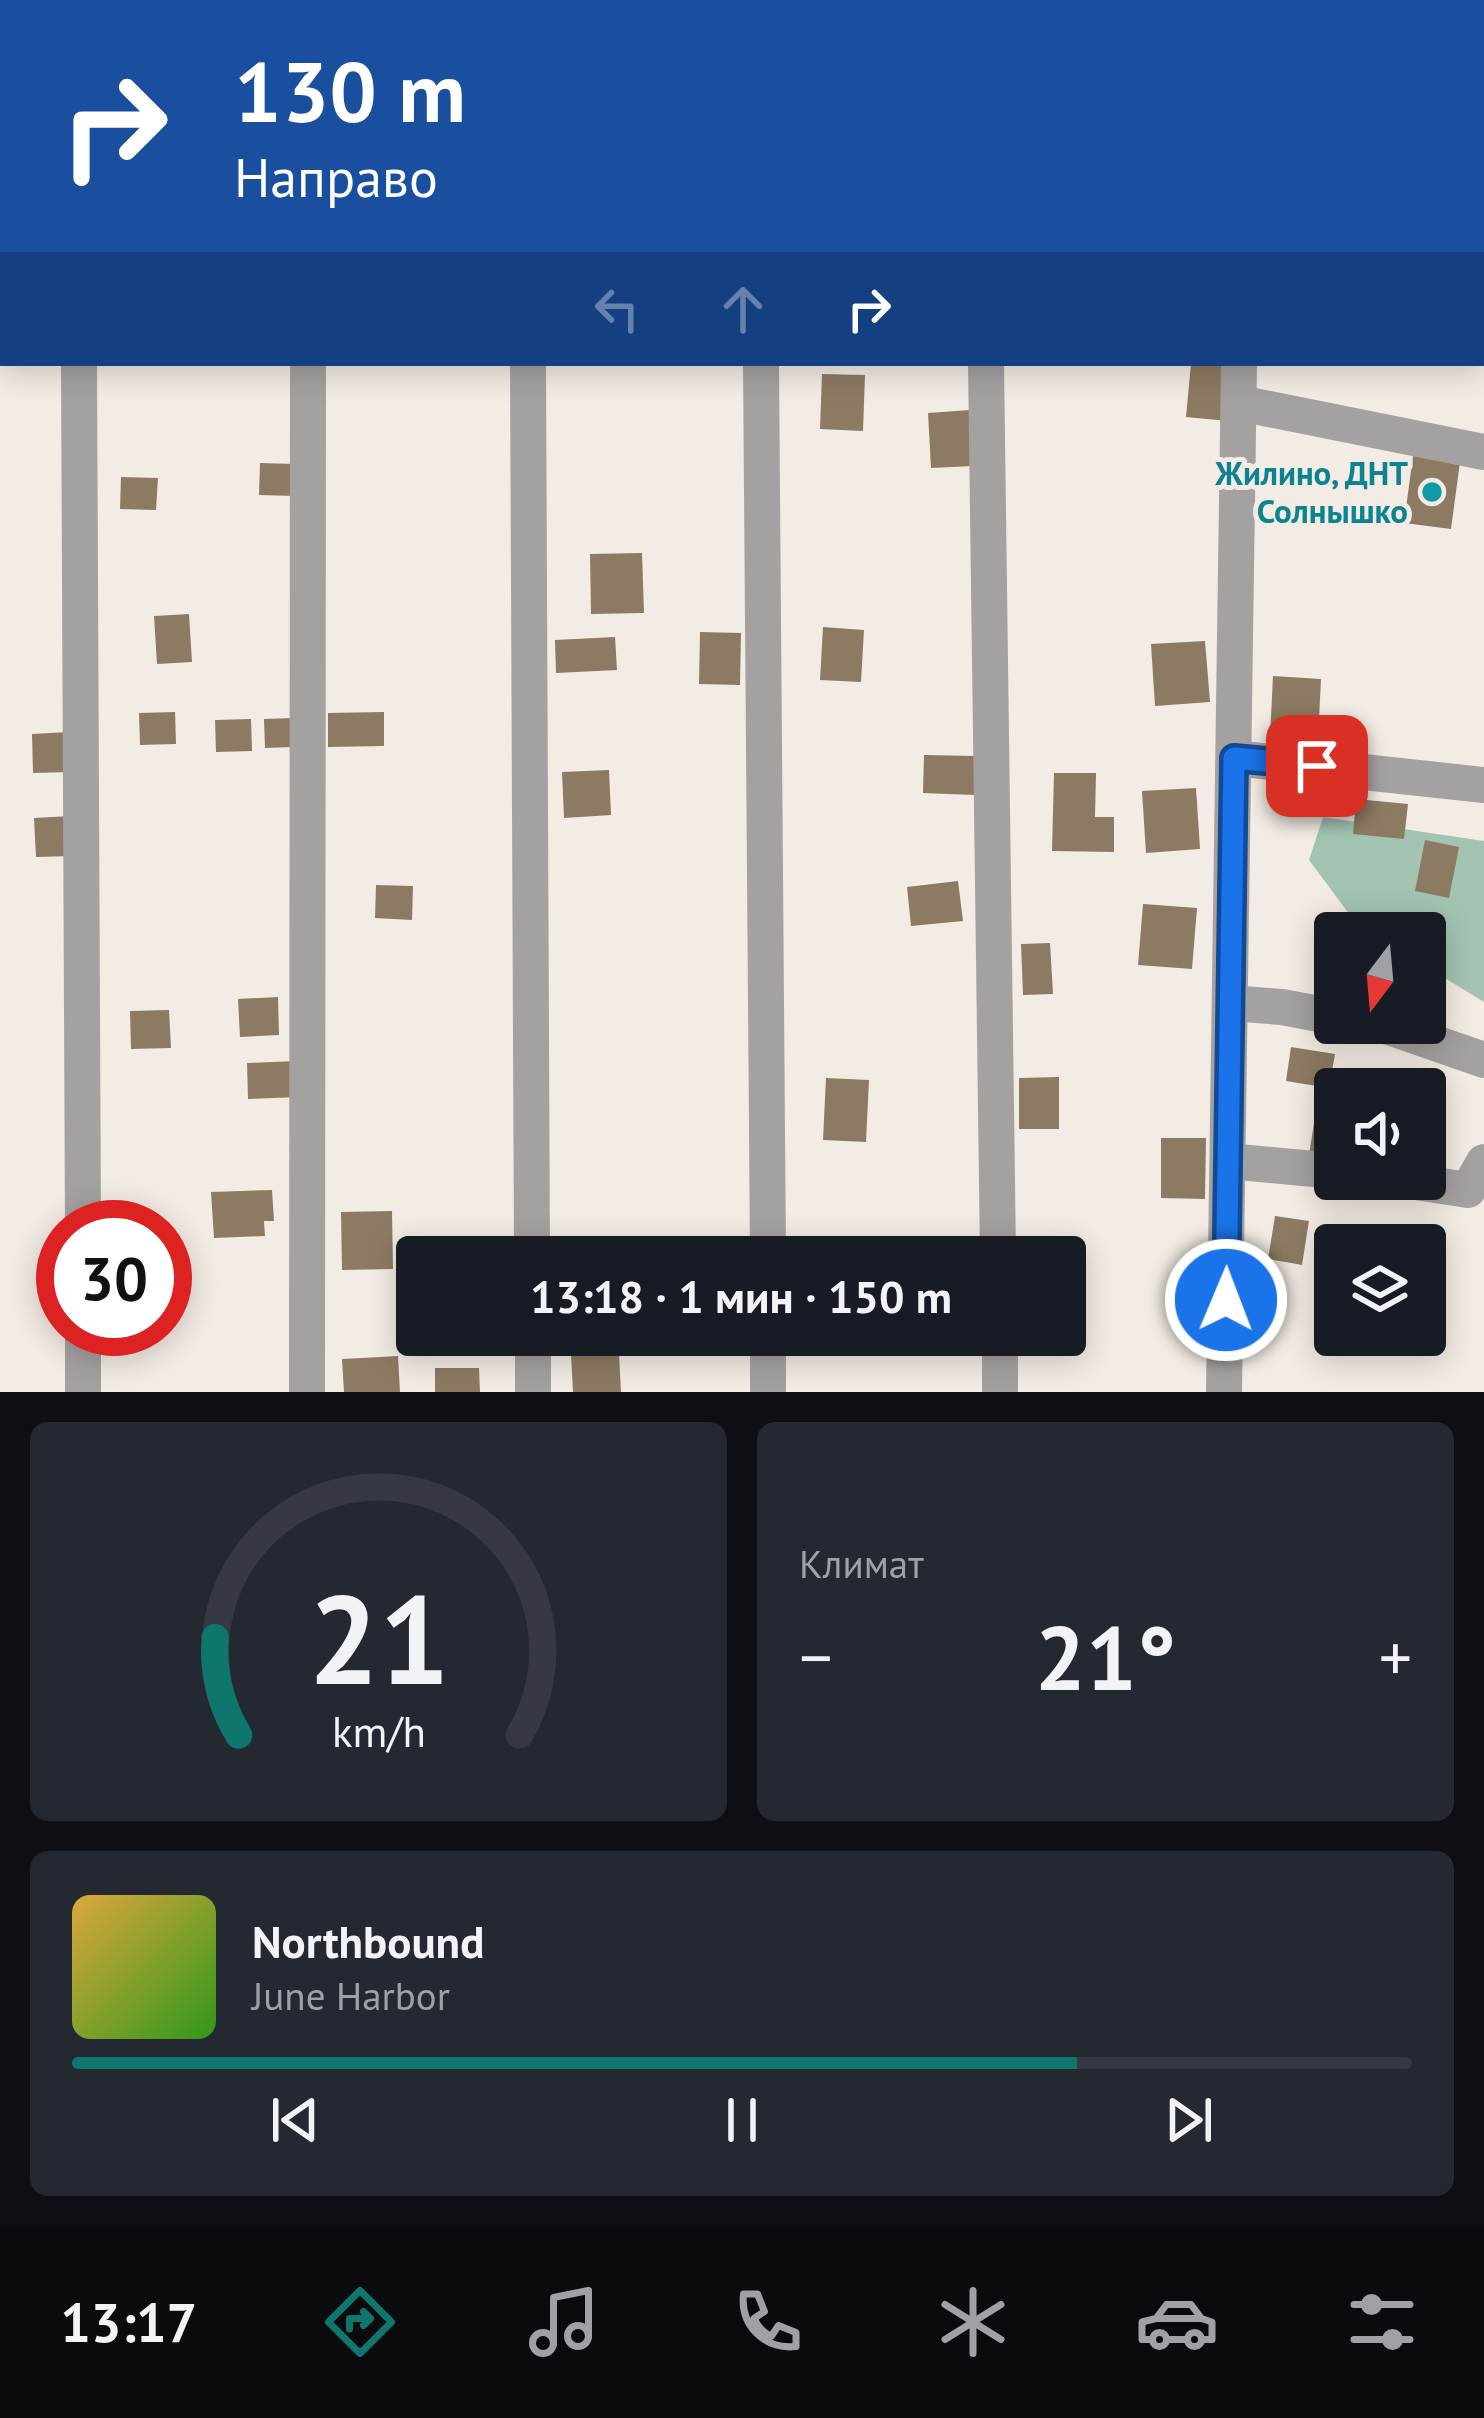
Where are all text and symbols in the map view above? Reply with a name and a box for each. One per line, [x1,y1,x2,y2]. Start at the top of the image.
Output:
text: 130 m [234,36,466,145]
icon: right [36,48,192,204]
text: Направо [234,142,438,212]
icon: left [584,276,650,342]
icon: ahead [710,276,776,342]
icon: right [836,276,902,342]
place label: Жилино, ДНТ Солнышко [1214,451,1408,532]
marker: Жилино, ДНТ Солнышко [1419,479,1445,505]
pin [1266,715,1368,817]
icon: arrive [1284,733,1350,799]
north arrow [1314,912,1446,1044]
map controls [1314,912,1446,1356]
button: sound [1314,1068,1446,1200]
speed limit sign: 30 [36,1200,192,1356]
button: layers [1314,1224,1446,1356]
position arrow [1163,1237,1289,1363]
text: 13:18 · 1 мин · 150 m [530,1267,952,1325]
text: Климат [799,1538,924,1589]
text: 21 [308,1557,449,1718]
text: 21° [1035,1598,1176,1715]
text: − [799,1614,832,1699]
text: + [1379,1614,1412,1699]
text: km/h [331,1702,426,1758]
text: Northbound [252,1912,484,1970]
text: June Harbor [252,1970,450,2021]
icon: previous [262,2087,328,2153]
icon: pause [709,2087,775,2153]
icon: next [1156,2087,1222,2153]
icon: directions [318,2280,402,2364]
icon: music [522,2280,606,2364]
icon: phone [726,2280,810,2364]
icon: climate [931,2280,1015,2364]
icon: car [1135,2280,1219,2364]
icon: filters [1340,2280,1424,2364]
text: 13:17 [60,2287,197,2357]

